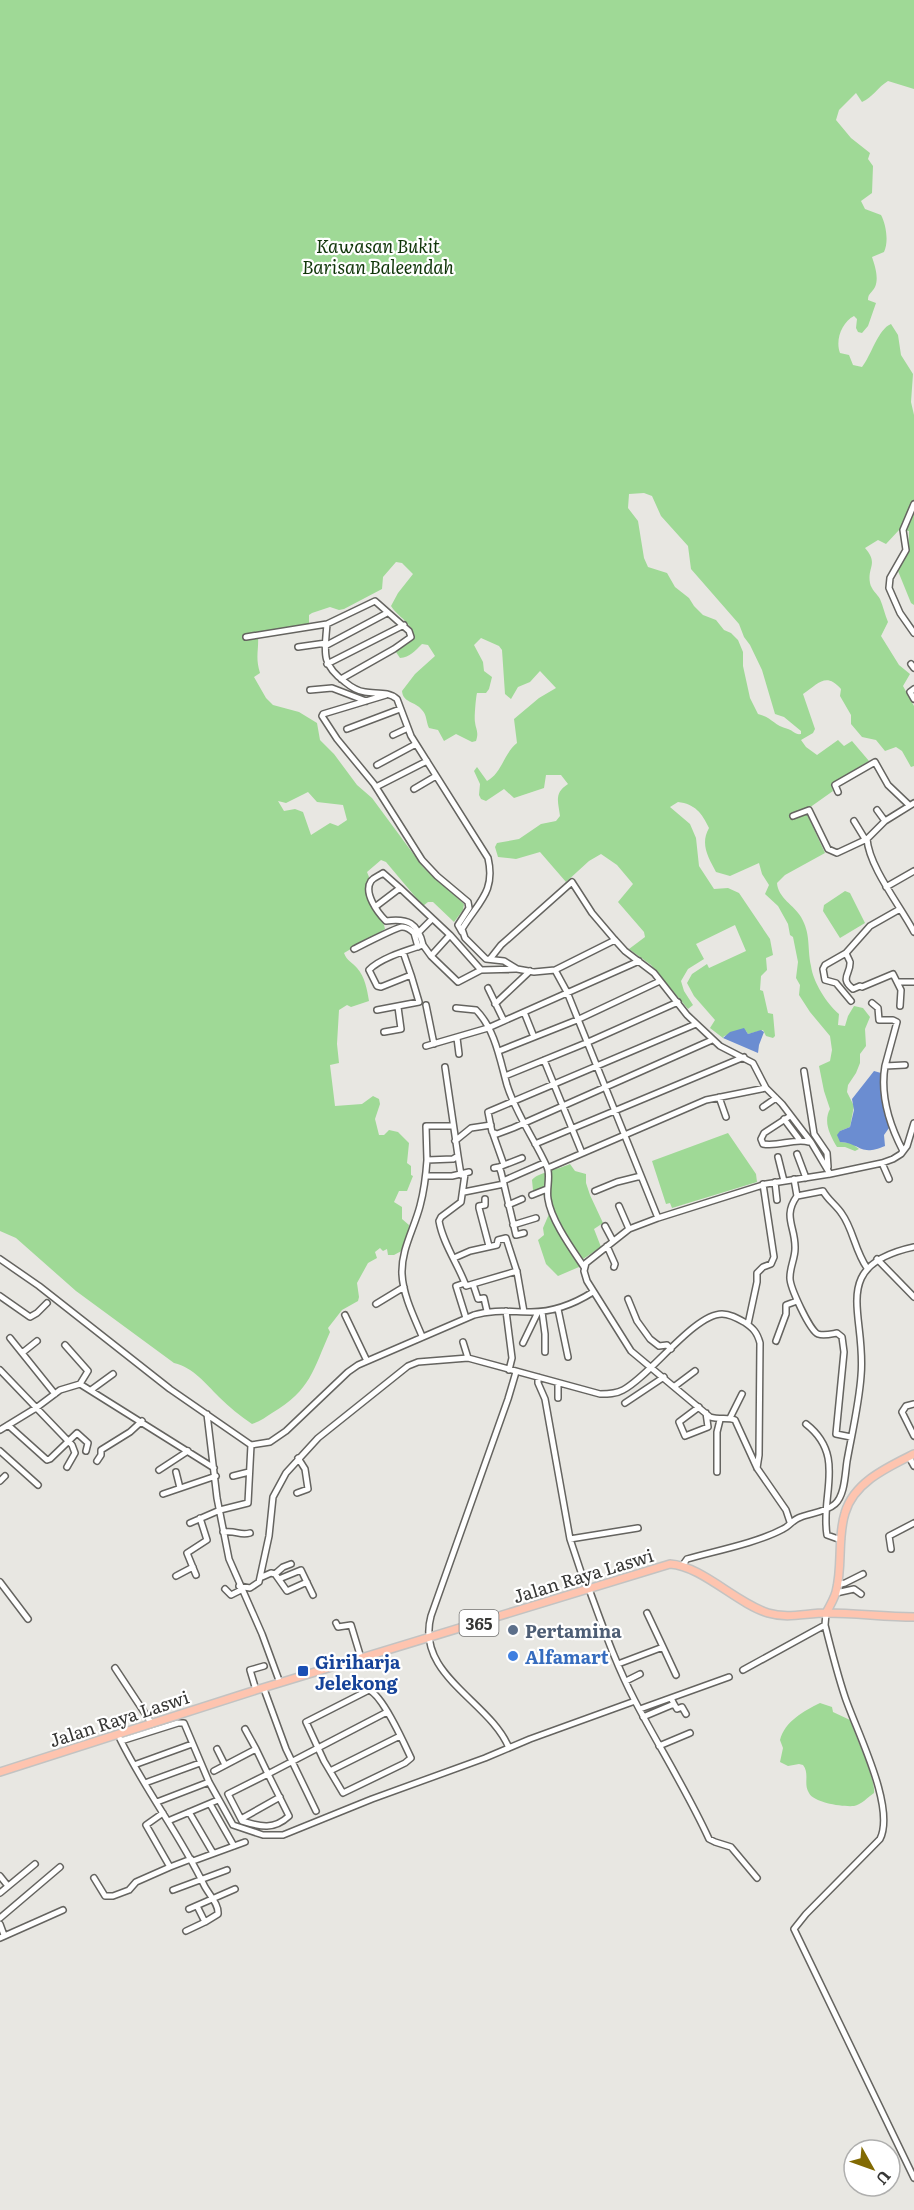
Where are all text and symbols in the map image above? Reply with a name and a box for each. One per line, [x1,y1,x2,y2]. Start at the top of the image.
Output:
park label: Kawasan Bukit Barisan Baleendah [302,232,454,280]
street label: Jalan Raya Laswi [509,1541,657,1609]
road number: 365 [460,1610,498,1636]
place label: Pertamina [525,1617,622,1644]
marker: Pertamina [506,1623,520,1637]
place label: Alfamart [525,1643,609,1670]
place label: Giriharja Jelekong [315,1648,401,1696]
marker: Alfamart [506,1649,520,1663]
marker: Giriharja Jelekong [296,1664,310,1678]
street label: Jalan Raya Laswi [46,1683,192,1753]
north arrow [842,2138,902,2198]
text: U [871,2166,897,2191]

